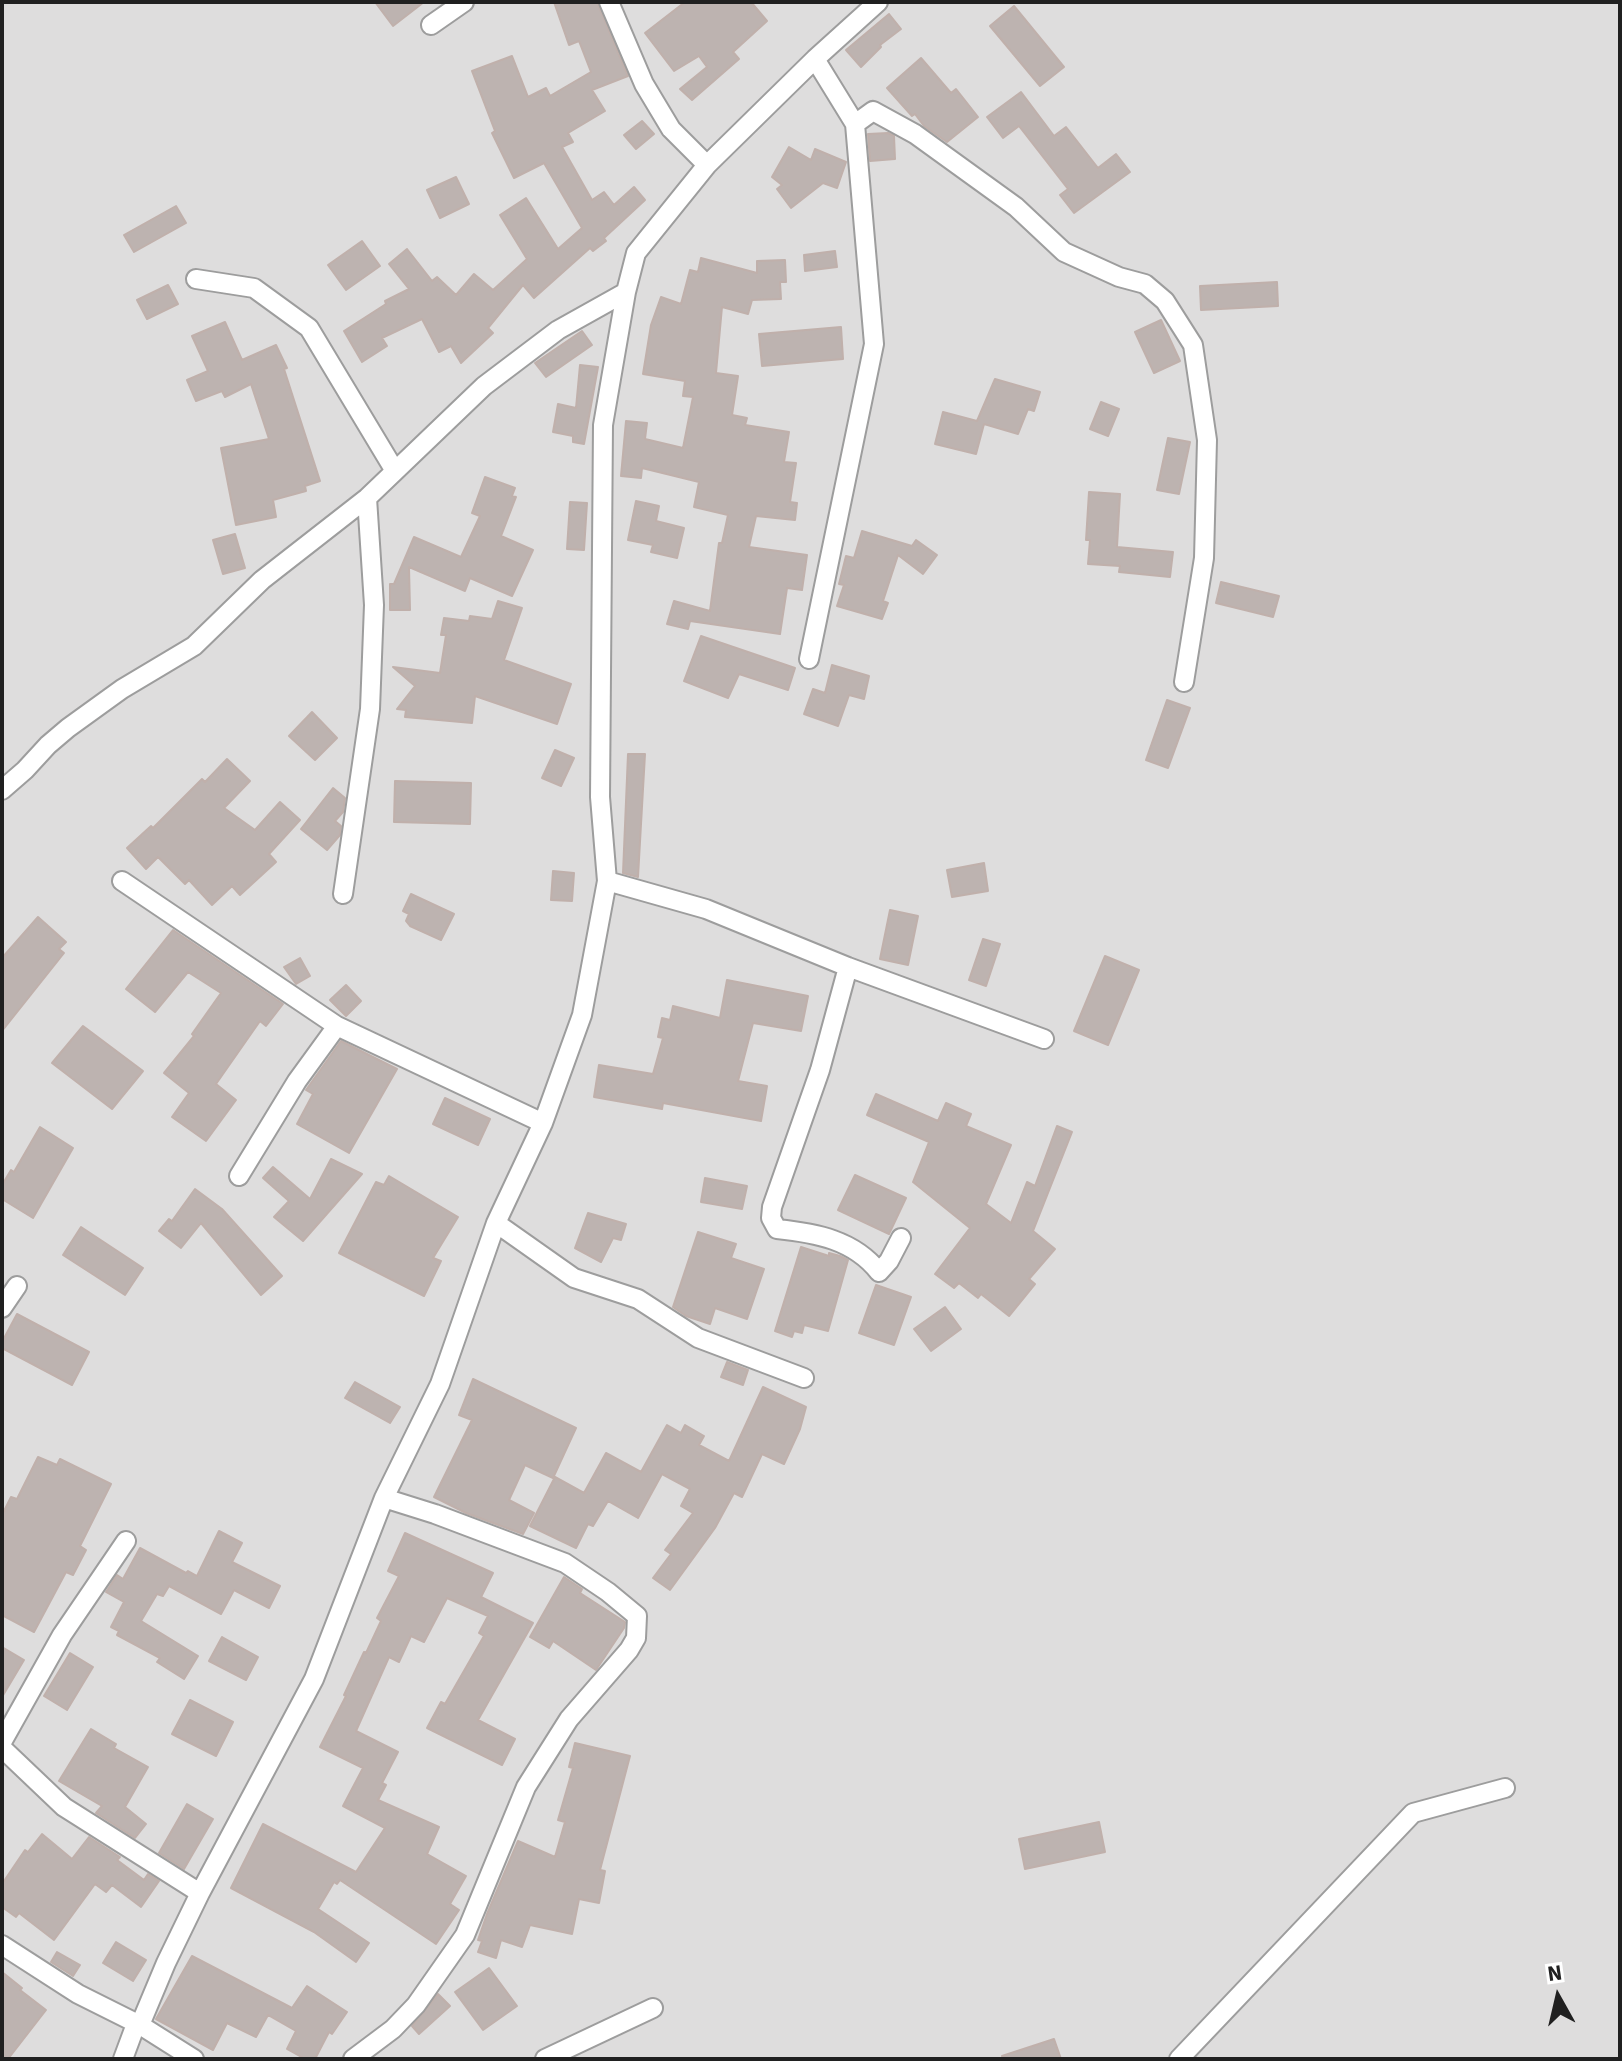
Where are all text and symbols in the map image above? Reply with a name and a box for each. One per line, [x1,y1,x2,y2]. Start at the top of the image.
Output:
text: N [1545,1956,1564,1990]
north arrow [1518,1957,1598,2037]

